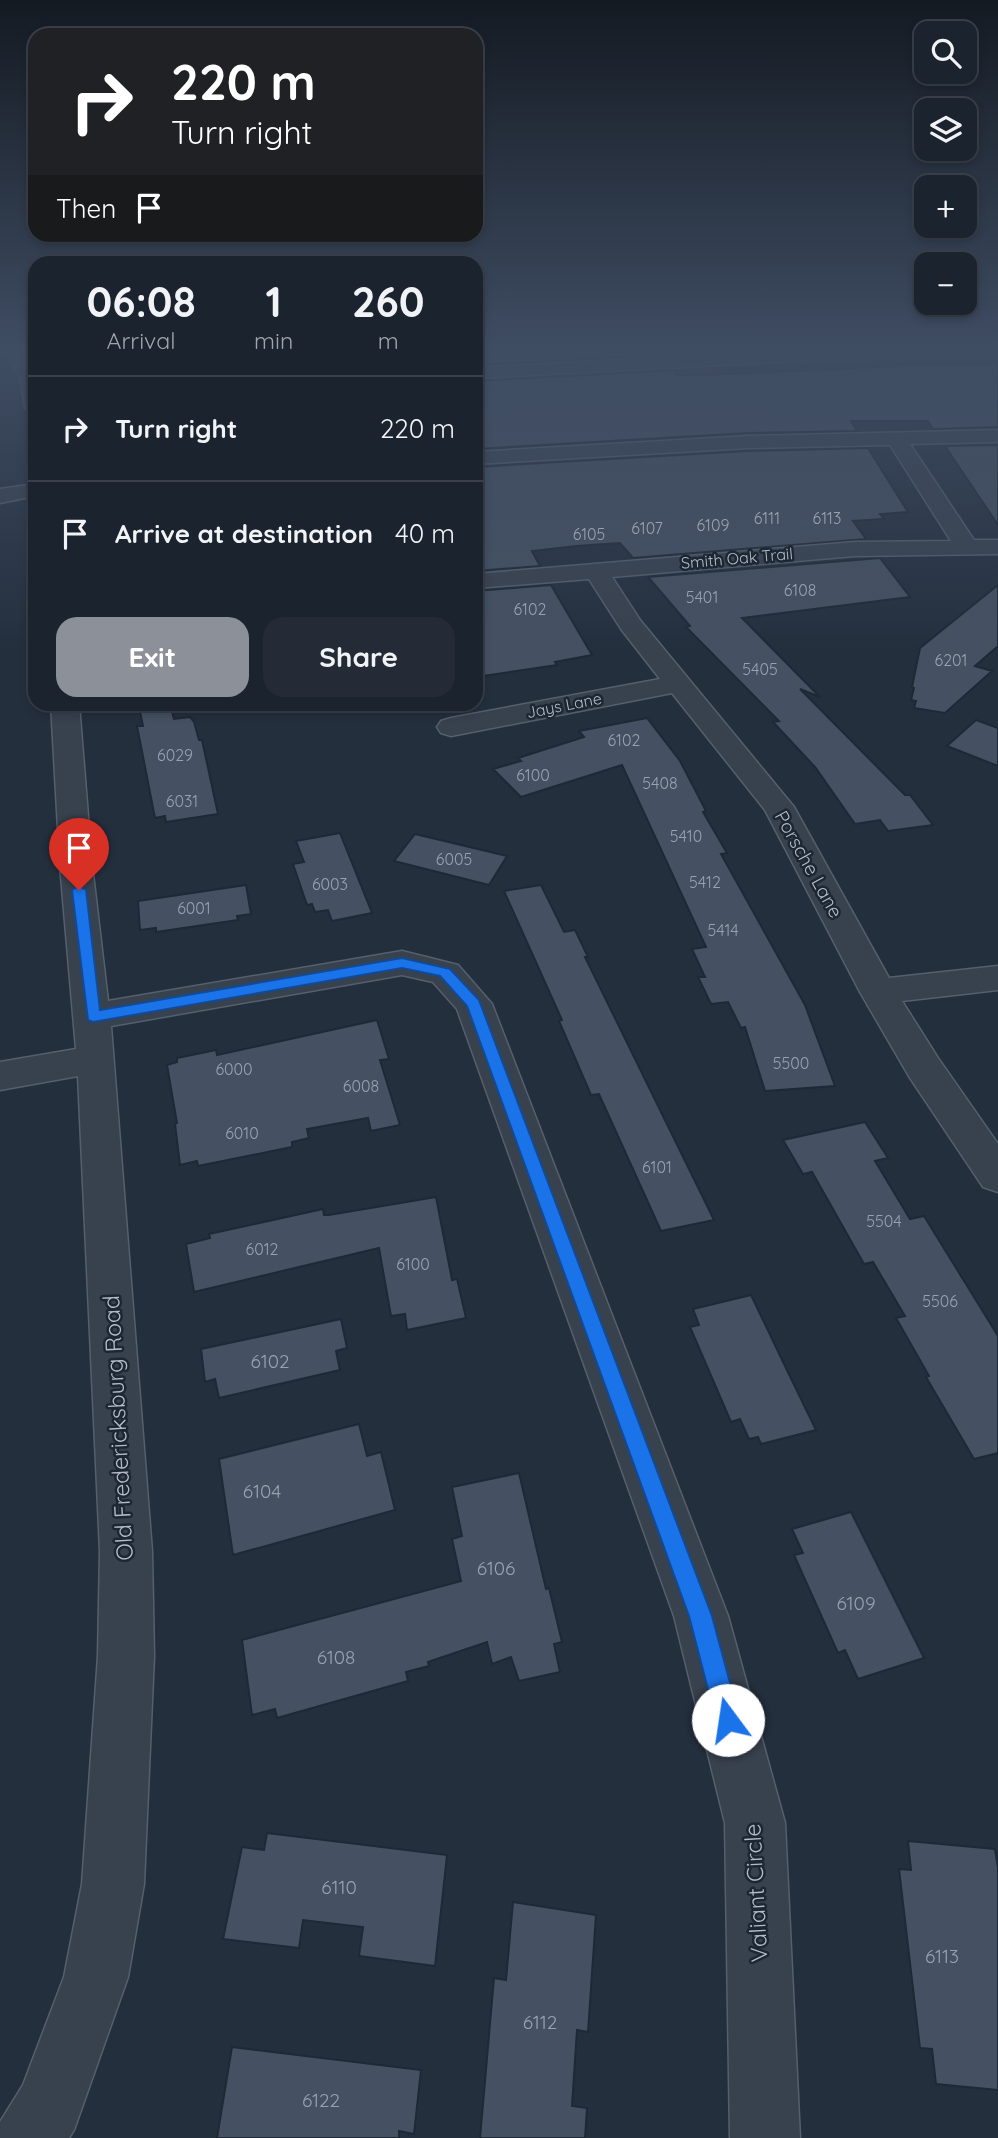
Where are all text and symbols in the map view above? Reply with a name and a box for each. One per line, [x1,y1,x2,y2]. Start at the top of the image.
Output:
map controls [914,21,977,315]
button: search [914,21,977,84]
text: 220 m [171,51,316,112]
icon: right [56,56,147,147]
button: layers [914,98,977,161]
text: Turn right [171,112,312,152]
button: + [914,175,977,238]
icon: arrive [130,189,168,227]
text: Then [56,192,116,225]
button: − [914,252,977,315]
text: 06:08 [86,275,196,328]
text: 1 [266,275,282,328]
text: 260 [352,275,425,328]
text: Arrival [107,326,175,355]
text: min [254,326,293,355]
text: m [378,326,399,355]
icon: right [56,410,94,448]
text: Turn right [115,412,237,445]
text: 220 m [380,412,455,445]
house number: 6111 [754,508,780,528]
house number: 6113 [813,508,841,528]
icon: arrive [56,515,94,553]
house number: 6109 [697,515,730,535]
text: Arrive at destination [115,517,373,550]
text: 40 m [395,517,455,550]
house number: 6107 [631,518,663,538]
house number: 6105 [573,524,605,544]
street label: Smith Oak Trail [680,543,794,573]
house number: 6108 [784,580,816,600]
house number: 5401 [686,587,718,607]
house number: 6102 [514,599,547,619]
button: Exit [56,617,249,697]
button: Share [263,617,455,697]
house number: 6201 [935,650,967,670]
house number: 5405 [742,659,778,679]
street label: Jays Lane [525,688,603,722]
house number: 6102 [608,730,641,750]
house number: 6029 [157,745,193,765]
house number: 6100 [516,765,550,785]
house number: 5408 [642,773,678,793]
house number: 6031 [166,791,198,811]
street label: Porsche Lane [770,806,848,922]
pin [49,818,109,890]
house number: 5410 [670,826,702,846]
icon: arrive [60,829,98,867]
house number: 6005 [436,849,472,869]
house number: 5412 [689,872,721,892]
house number: 6003 [312,874,348,894]
house number: 6001 [177,898,211,918]
house number: 5414 [707,920,739,940]
house number: 5500 [773,1053,809,1073]
house number: 6000 [215,1059,253,1079]
house number: 6008 [343,1076,379,1096]
house number: 6010 [225,1123,259,1143]
house number: 6101 [642,1157,672,1177]
house number: 5504 [866,1211,902,1231]
house number: 6012 [246,1239,279,1259]
house number: 6100 [396,1254,430,1274]
house number: 5506 [922,1291,958,1311]
street label: Old Fredericksburg Road [96,1295,139,1562]
house number: 6102 [251,1349,290,1373]
house number: 6104 [243,1479,281,1503]
house number: 6106 [477,1556,515,1580]
house number: 6109 [836,1591,876,1615]
house number: 6108 [317,1645,355,1669]
position arrow [691,1683,765,1757]
street label: Valiant Circle [737,1823,774,1963]
house number: 6110 [321,1875,357,1899]
house number: 6113 [925,1944,959,1968]
house number: 6112 [523,2010,557,2034]
house number: 6122 [302,2088,340,2112]

